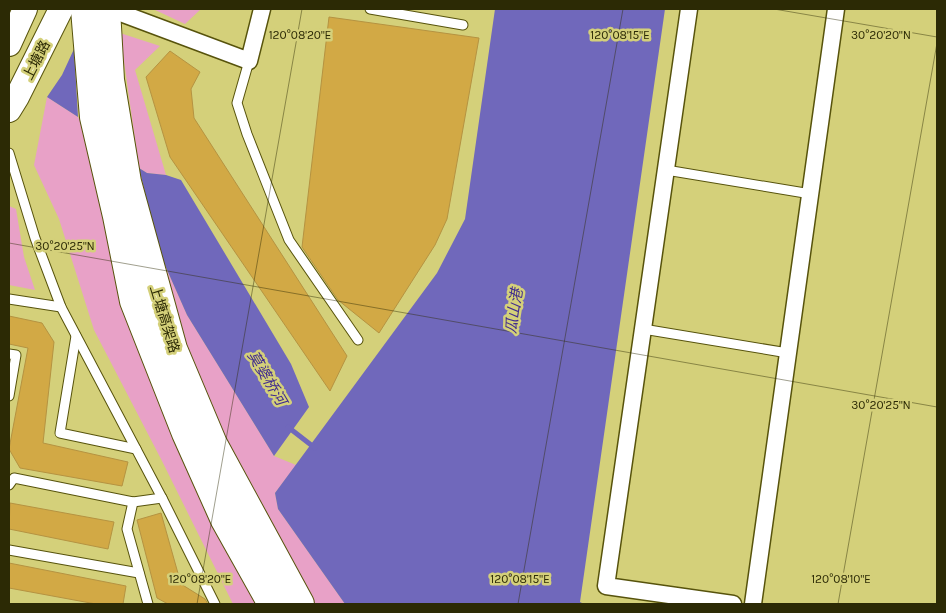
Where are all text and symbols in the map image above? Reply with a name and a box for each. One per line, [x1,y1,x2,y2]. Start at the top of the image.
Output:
text: 120°08'20"E [269,28,331,42]
text: 120°08'15"E [590,28,650,42]
text: 30°20'20"N [851,28,911,42]
street label: 上塘路 [19,38,54,83]
text: 30°20'25"N [35,239,95,253]
street label: 上塘高架路 [146,283,183,355]
water label: 瓜山港 [502,285,527,335]
water label: 莫婆桥河 [244,348,292,411]
text: 30°20'25"N [851,398,911,412]
text: 120°08'20"E [169,572,231,586]
text: 120°08'15"E [490,572,550,586]
text: 120°08'10"E [811,572,871,586]

